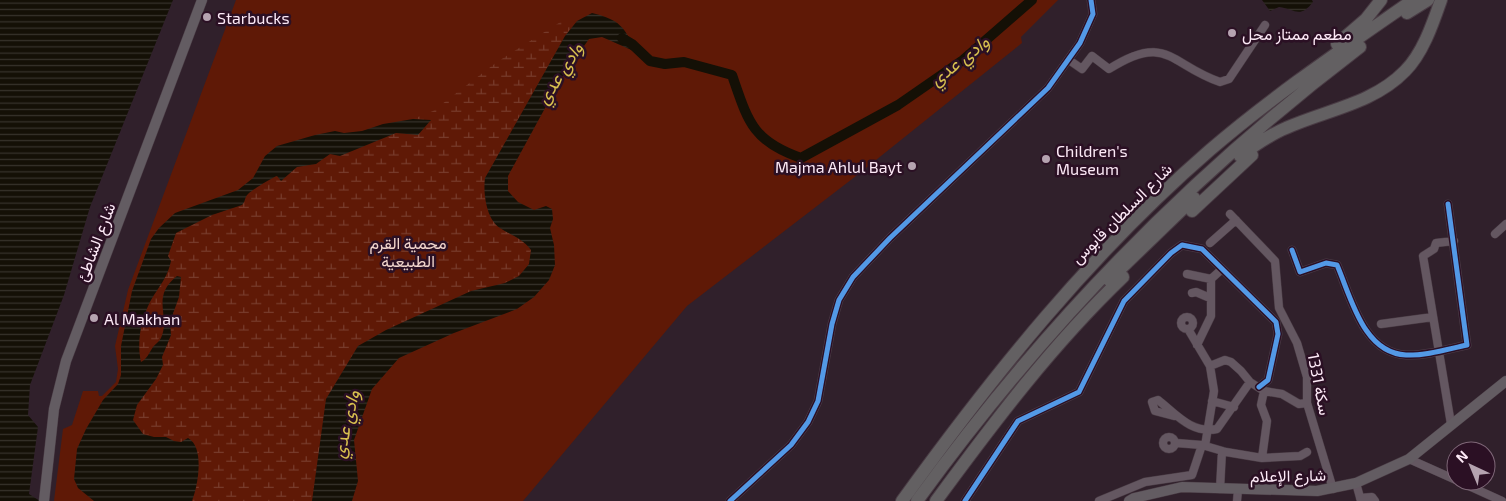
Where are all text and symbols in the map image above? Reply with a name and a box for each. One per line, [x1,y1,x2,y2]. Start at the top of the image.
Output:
place label: Starbucks [217,8,290,27]
marker: Starbucks [201,11,213,23]
place label: مطعم ممتاز محل [1242,24,1351,45]
marker: مطعم ممتاز محل [1226,27,1238,39]
water label: وادي عدي [925,30,996,94]
water label: وادي عدي [531,38,591,111]
place label: Children's Museum [1056,141,1128,178]
marker: Children's Museum [1040,153,1052,165]
place label: Majma Ahlul Bayt [775,157,902,177]
street label: شارع السلطان قابوس [1067,159,1177,269]
marker: Majma Ahlul Bayt [906,160,918,172]
street label: شارع الشاطئ [71,200,121,285]
park label: محمية القرم الطبيعية [369,233,447,271]
place label: Al Makhan [104,309,180,328]
marker: Al Makhan [88,312,100,324]
street label: سكة 1331 [1305,351,1335,417]
water label: وادي عدي [327,388,368,461]
north arrow [1446,441,1496,491]
text: N [1452,447,1471,466]
street label: شارع الإعلام [1250,465,1326,488]

